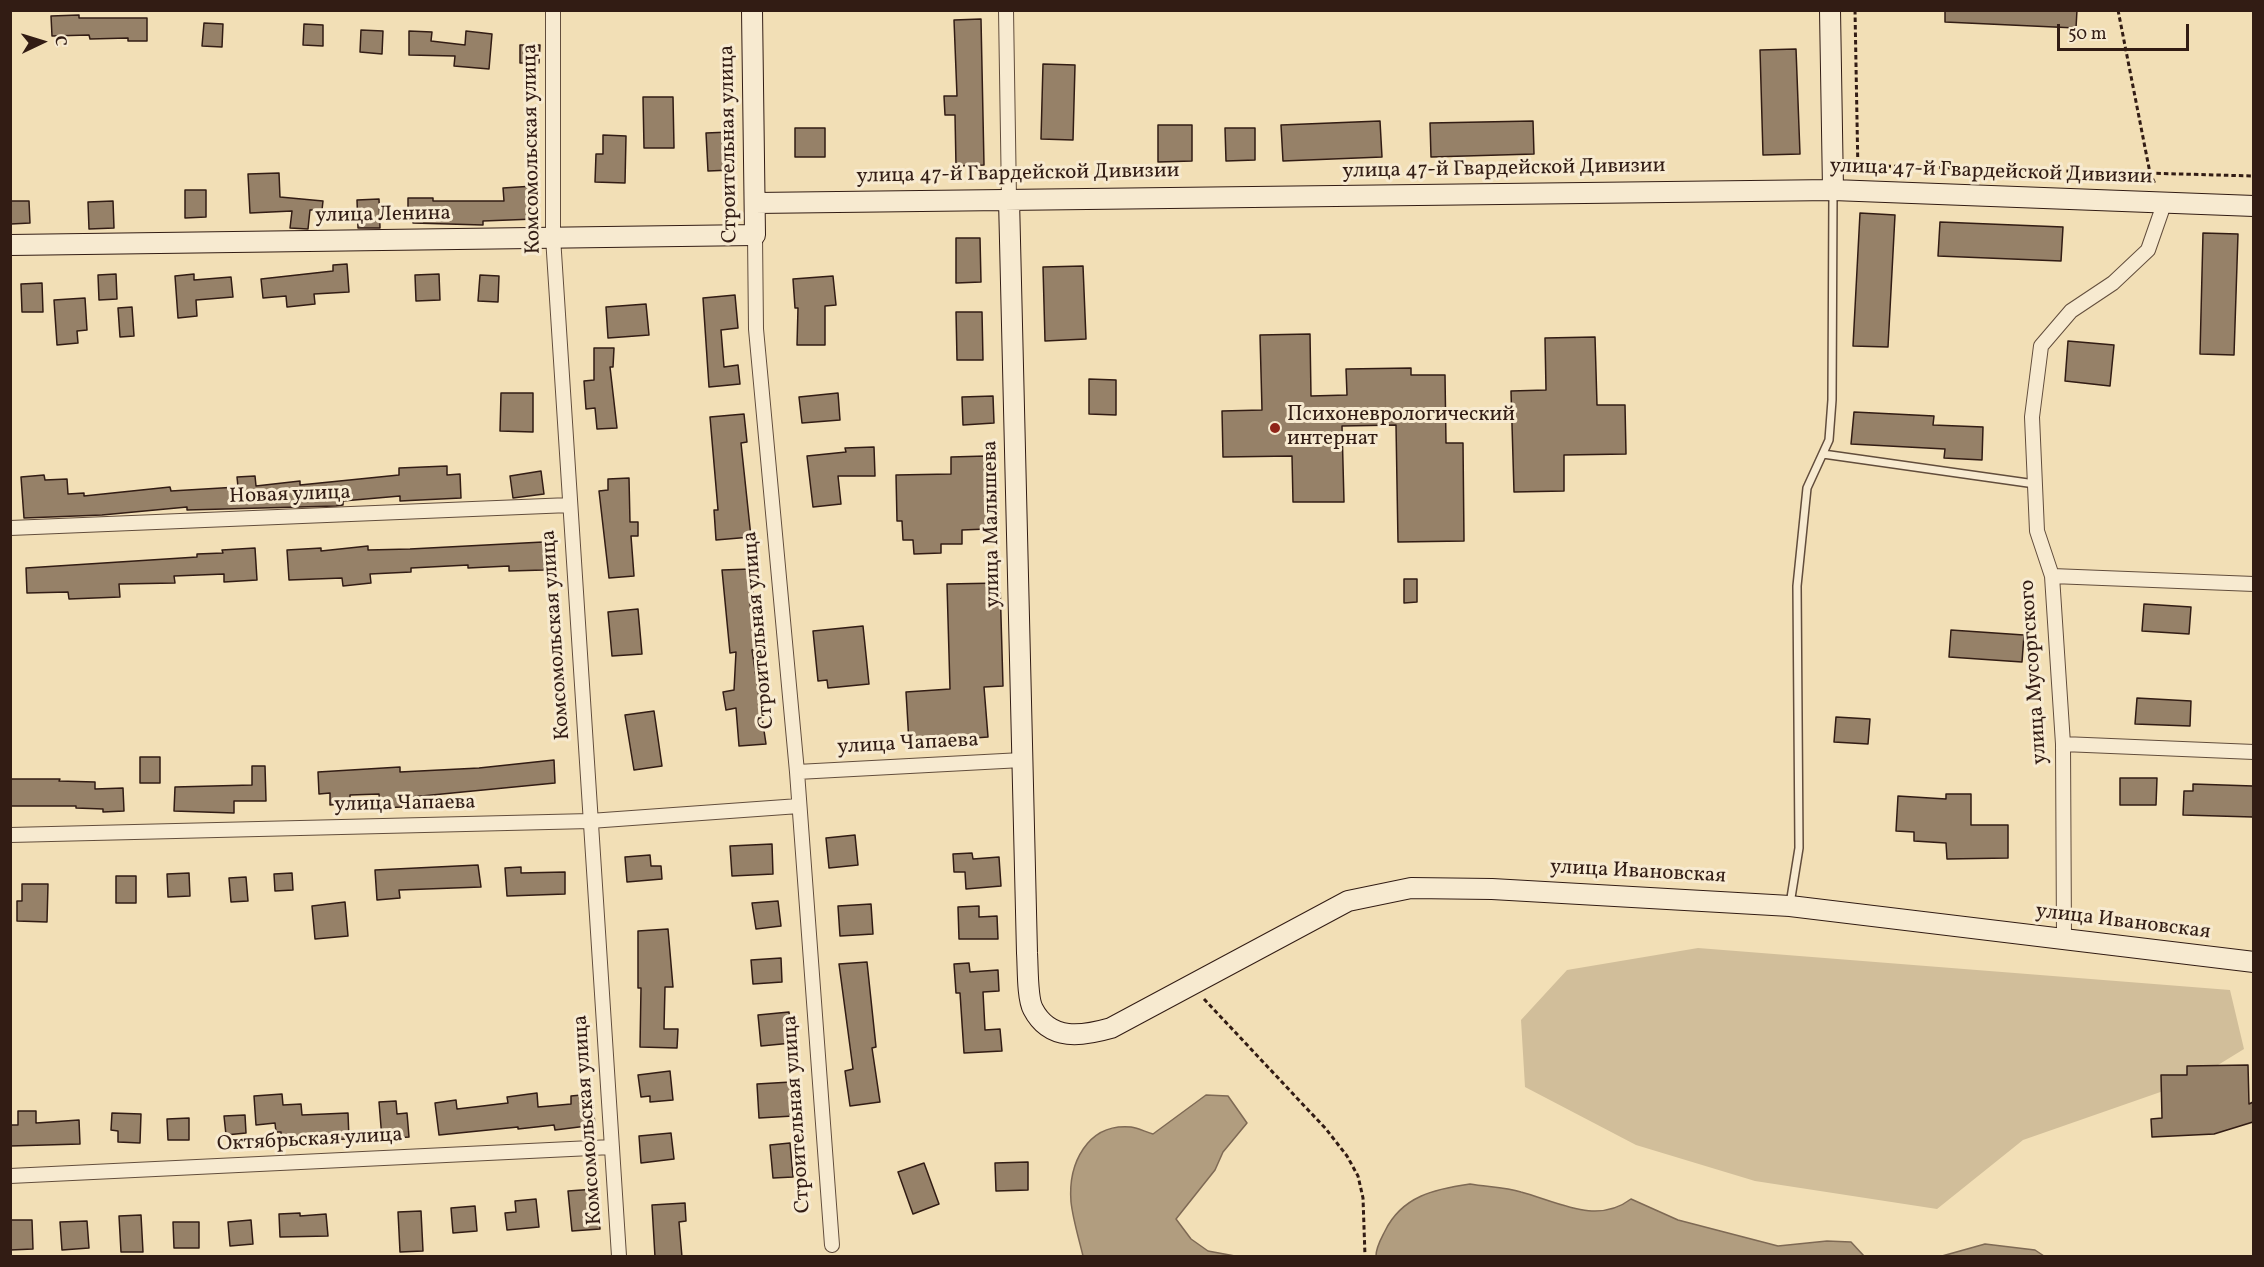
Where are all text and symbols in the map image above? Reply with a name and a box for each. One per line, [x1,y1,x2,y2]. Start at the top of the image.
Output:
north arrow [12,12,72,72]
scale bar [2060,12,2192,50]
text: 50 m [2068,22,2107,47]
text: С [49,35,71,47]
street label: Комсомольская улица [519,43,547,255]
street label: Строительная улица [716,45,744,243]
street label: улица 47-й Гвардейской Дивизии [1342,155,1666,185]
street label: улица 47-й Гвардейской Дивизии [1829,155,2153,191]
street label: улица 47-й Гвардейской Дивизии [856,160,1180,190]
street label: улица Ленина [315,202,451,230]
place label: Психоневрологический интернат [1287,403,1515,453]
marker: Психоневрологический интернат [1268,421,1282,435]
street label: улица Малышева [979,440,1007,608]
street label: Новая улица [229,481,351,511]
street label: Комсомольская улица [537,529,577,741]
street label: Строительная улица [739,530,781,730]
street label: улица Мусоргского [2016,579,2054,765]
street label: улица Чапаева [837,729,979,761]
street label: улица Чапаева [334,791,476,819]
street label: улица Ивановская [1549,856,1727,890]
street label: улица Ивановская [2034,900,2212,946]
street label: Комсомольская улица [569,1014,609,1226]
street label: Строительная улица [779,1014,817,1214]
street label: Октябрьская улица [216,1124,404,1158]

